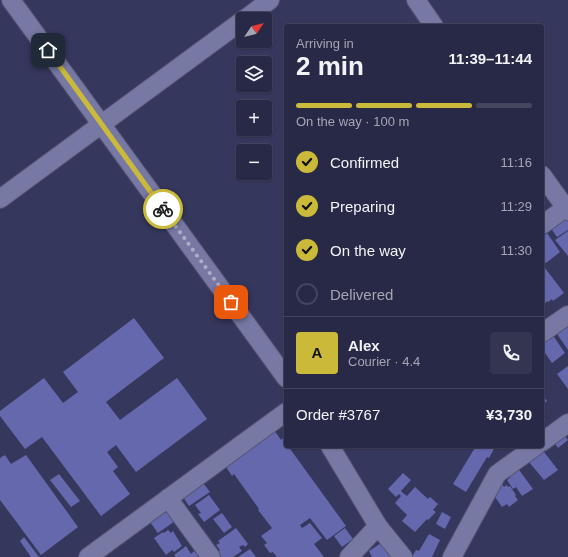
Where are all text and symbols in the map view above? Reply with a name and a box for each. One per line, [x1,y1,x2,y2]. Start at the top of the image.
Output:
north arrow [236,12,272,48]
map controls [236,12,272,180]
pin [31,33,65,67]
text: Arriving in [296,36,354,51]
icon: home [37,39,59,61]
text: 11:39–11:44 [449,50,532,67]
text: 2 min [296,51,364,81]
button: layers [236,56,272,92]
button: + [236,100,272,136]
text: On the way · 100 m [296,114,409,129]
button: − [236,144,272,180]
icon: check [296,151,318,173]
text: Confirmed [330,154,399,171]
text: 11:16 [500,155,532,170]
courier [143,189,183,229]
icon: check [296,195,318,217]
icon: bike [152,198,174,220]
text: Preparing [330,198,395,215]
text: 11:29 [500,199,532,214]
icon: check [296,239,318,261]
text: On the way [330,242,406,259]
text: 11:30 [500,243,532,258]
pin [214,285,248,319]
text: Delivered [330,286,393,303]
icon: bag [220,291,242,313]
button: phone [490,332,532,374]
text: Alex [348,337,380,354]
text: A [312,344,322,361]
text: Courier · 4.4 [348,354,420,369]
text: Order #3767 [296,406,380,423]
text: ¥3,730 [486,406,532,423]

